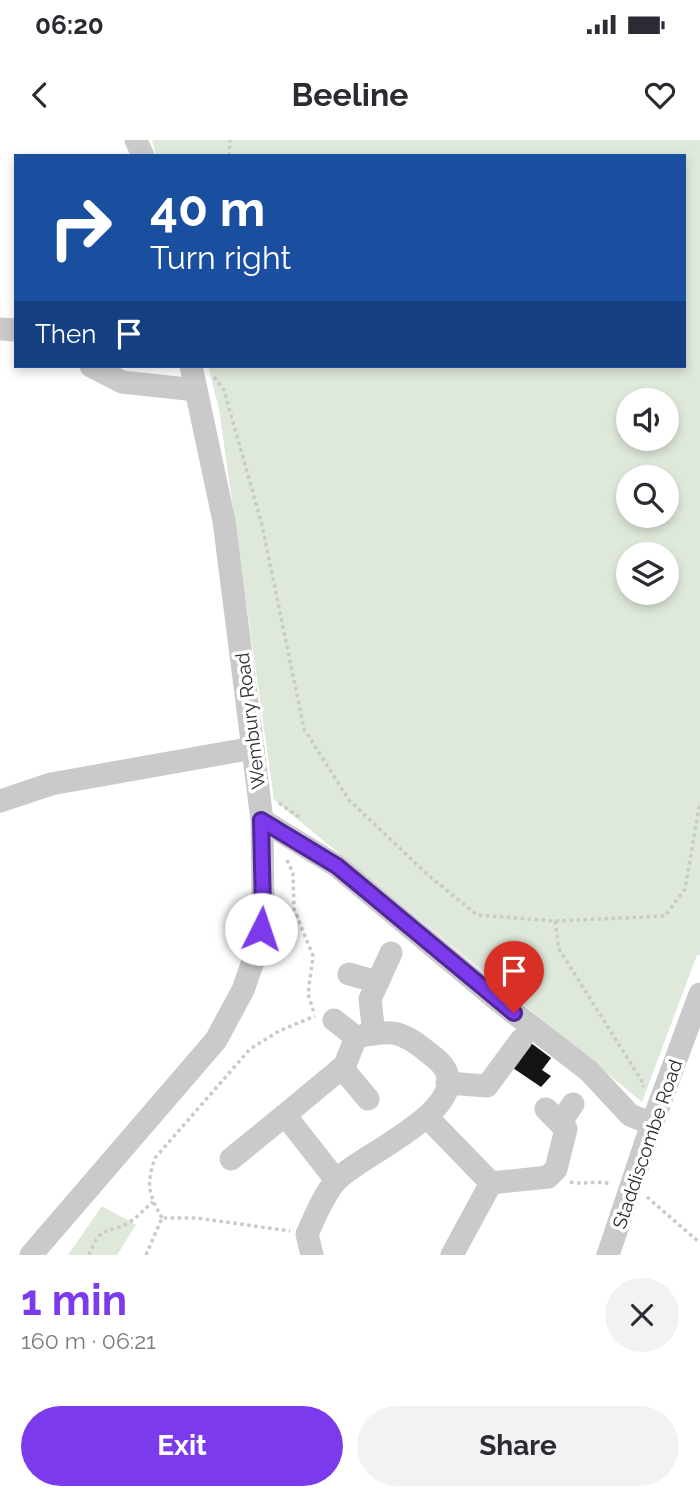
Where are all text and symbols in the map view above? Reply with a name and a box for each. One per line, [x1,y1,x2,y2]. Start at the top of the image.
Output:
text: 06:20 [35,10,104,40]
icon: back [21,76,59,114]
text: Beeline [292,76,408,113]
icon: heart [641,76,679,114]
text: 40 m [150,180,265,237]
icon: right [35,182,126,273]
text: Turn right [150,239,291,276]
icon: arrive [110,315,148,353]
text: Then [35,319,96,349]
map controls [616,388,679,605]
button: sound [616,388,679,451]
button: search [616,465,679,528]
button: layers [616,542,679,605]
street label: Wembury Road [231,652,269,790]
position arrow [224,892,298,966]
pin [484,941,544,1013]
icon: arrive [495,952,533,990]
street label: Staddiscombe Road [608,1057,686,1231]
text: 1 min [21,1276,127,1325]
button: close [605,1278,679,1352]
text: 160 m · 06:21 [21,1327,156,1354]
button: Exit [21,1406,343,1486]
button: Share [357,1406,679,1486]

